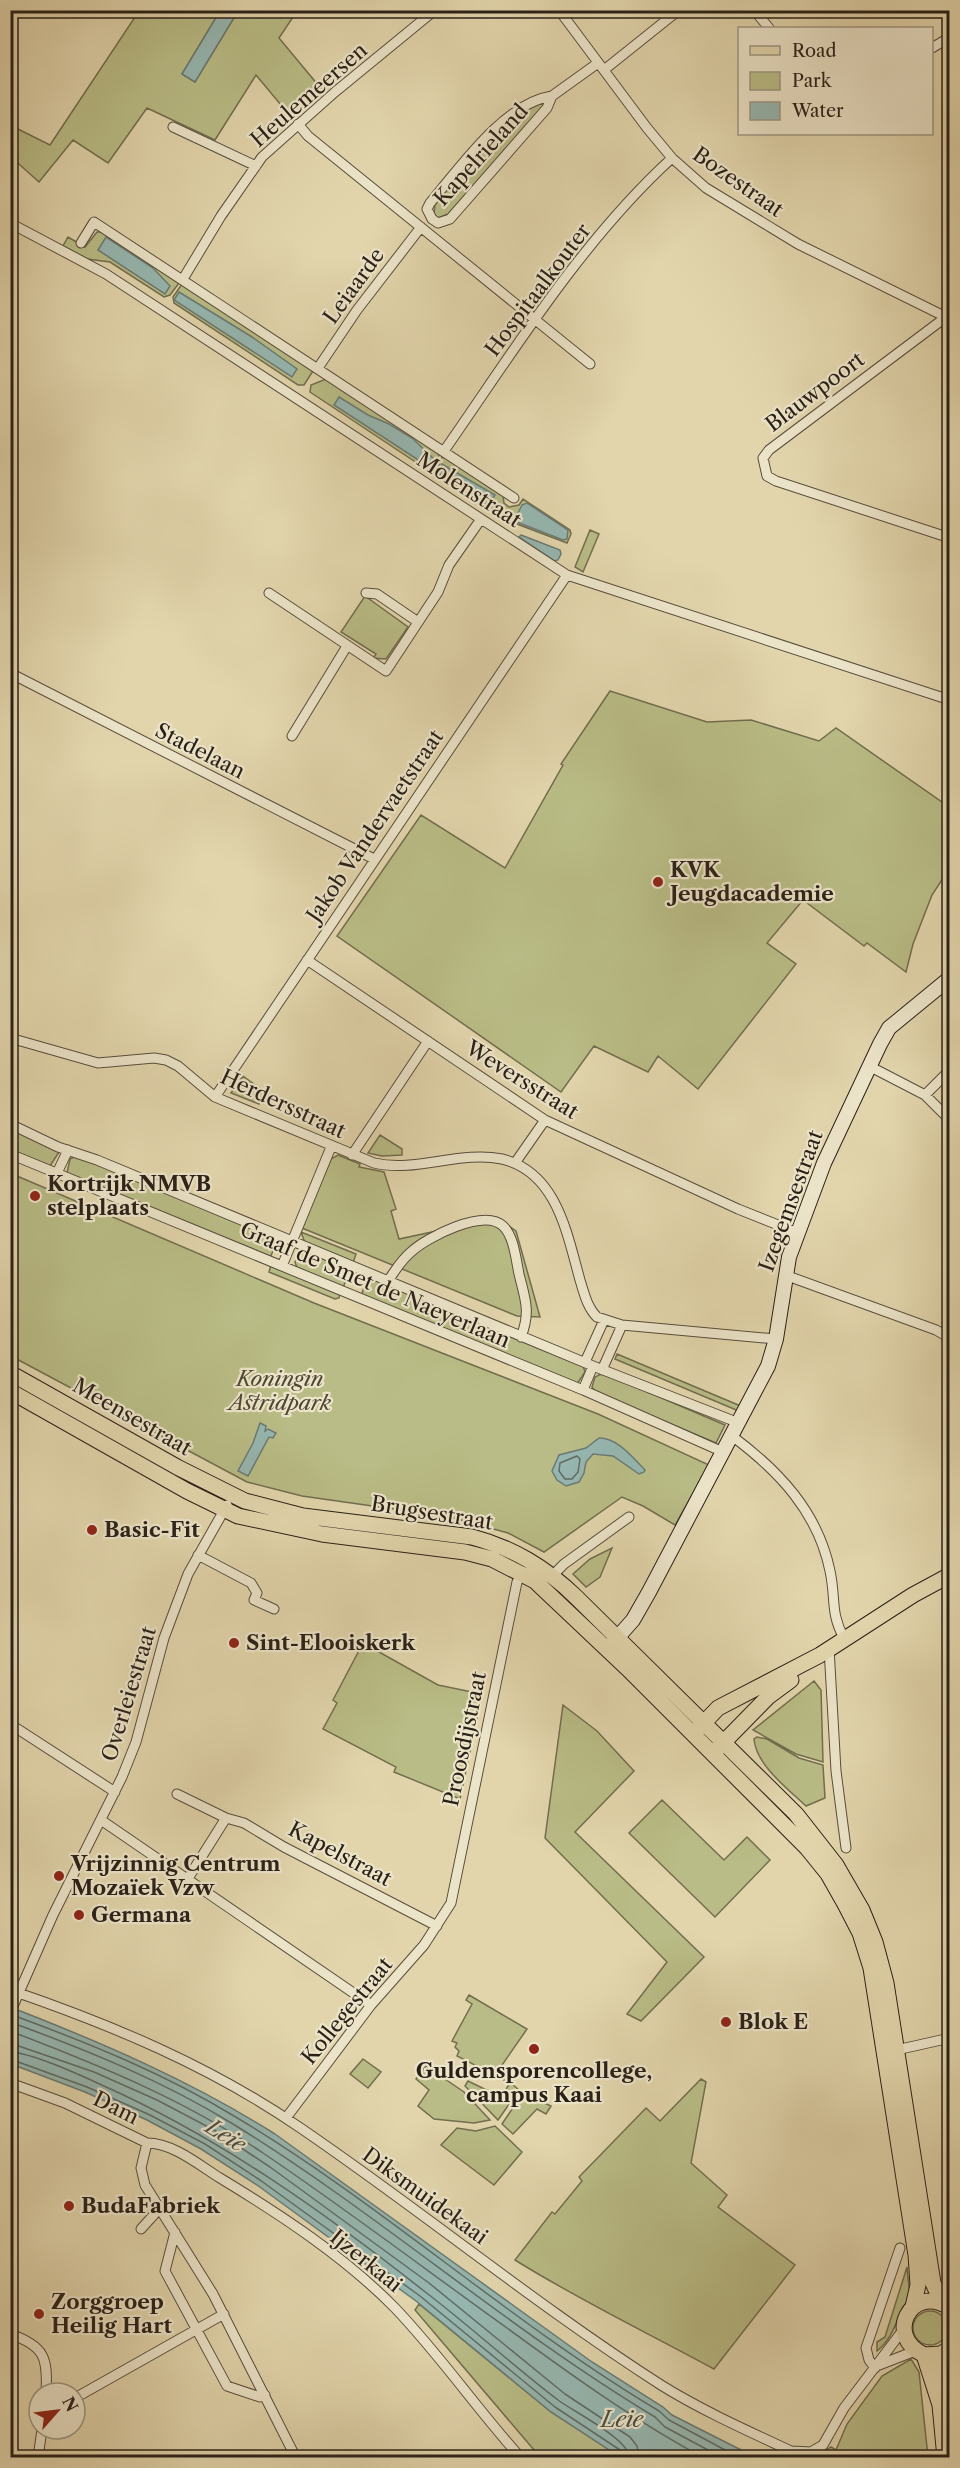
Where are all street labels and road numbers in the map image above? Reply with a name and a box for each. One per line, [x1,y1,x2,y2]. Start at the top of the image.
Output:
street label: Heulemeersen [245,37,372,152]
street label: Kapelrieland [428,98,533,211]
street label: Bozestraat [688,141,789,222]
street label: Hospitaalkouter [480,218,596,361]
street label: Leiaarde [318,243,389,328]
street label: Blauwpoort [761,346,869,437]
street label: Molenstraat [412,447,527,533]
street label: Stadelaan [151,717,249,784]
street label: Jakob Vandervaetstraat [299,724,449,929]
street label: Weversstraat [461,1035,584,1124]
street label: Herdersstraat [217,1064,350,1144]
street label: Izegemsestraat [753,1126,828,1275]
street label: Graaf de Smet de Naeyerlaan [237,1216,514,1353]
street label: Meensestraat [68,1372,197,1461]
street label: Brugsestraat [369,1491,495,1535]
street label: Overleiestraat [96,1623,161,1764]
street label: Proosdijstraat [438,1669,491,1809]
street label: Kapelstraat [284,1816,397,1891]
street label: Kollegestraat [296,1952,398,2069]
street label: Dam [89,2086,144,2129]
street label: Diksmuidekaai [358,2142,493,2249]
street label: Ijzerkaai [325,2224,407,2297]

